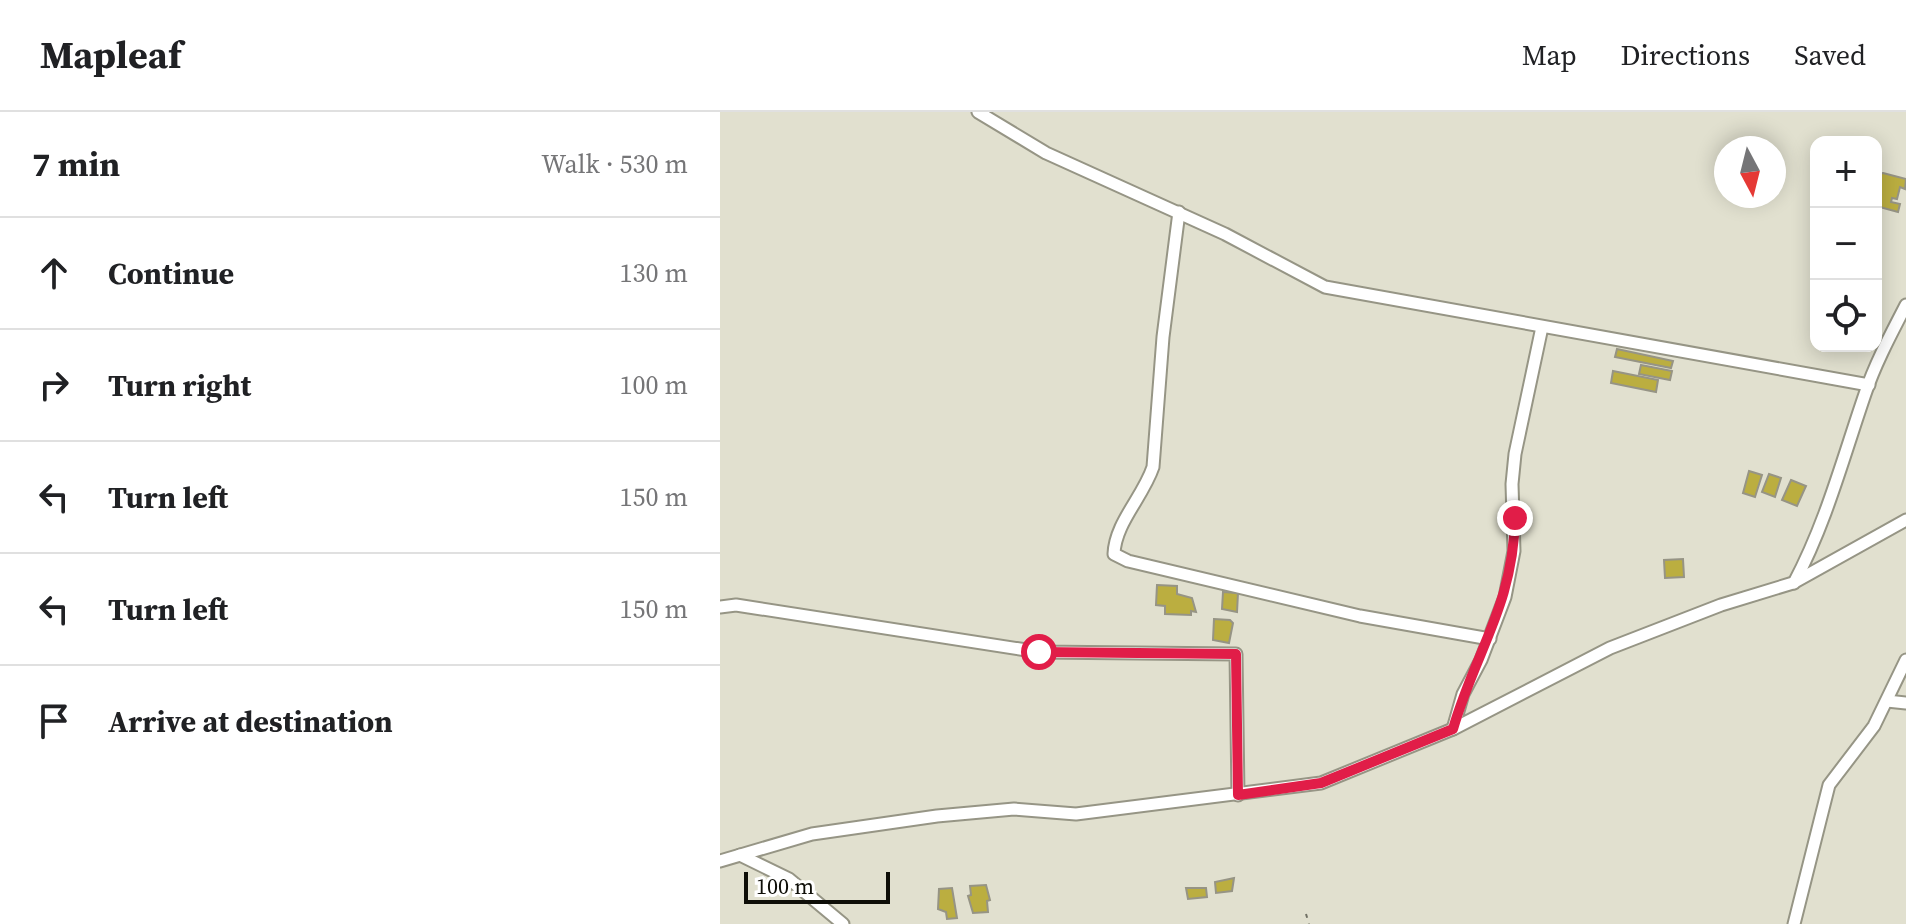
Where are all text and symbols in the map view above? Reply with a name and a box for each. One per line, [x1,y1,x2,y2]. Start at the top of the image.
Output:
text: Mapleaf [40,29,182,81]
text: Map [1522,36,1577,74]
text: Directions [1621,36,1750,74]
text: Saved [1794,36,1866,74]
north arrow [1714,136,1786,208]
map controls [1810,136,1882,352]
button: + [1810,136,1882,208]
text: 7 min [32,141,120,187]
text: Walk · 530 m [541,146,688,182]
button: − [1810,208,1882,280]
icon: ahead [32,251,76,295]
text: Continue [108,253,234,294]
text: 130 m [620,255,688,291]
button: locate [1810,280,1882,352]
icon: right [32,363,76,407]
text: Turn right [108,365,251,406]
text: 100 m [620,367,688,403]
icon: left [32,475,76,519]
text: Turn left [108,477,228,518]
text: 150 m [620,479,688,515]
route end [1497,500,1533,536]
icon: left [32,587,76,631]
text: Turn left [108,589,228,630]
text: 150 m [620,591,688,627]
route start [1021,634,1057,670]
icon: arrive [32,699,76,743]
text: Arrive at destination [108,701,393,742]
scale bar [744,868,890,904]
text: 100 m [756,871,814,901]

